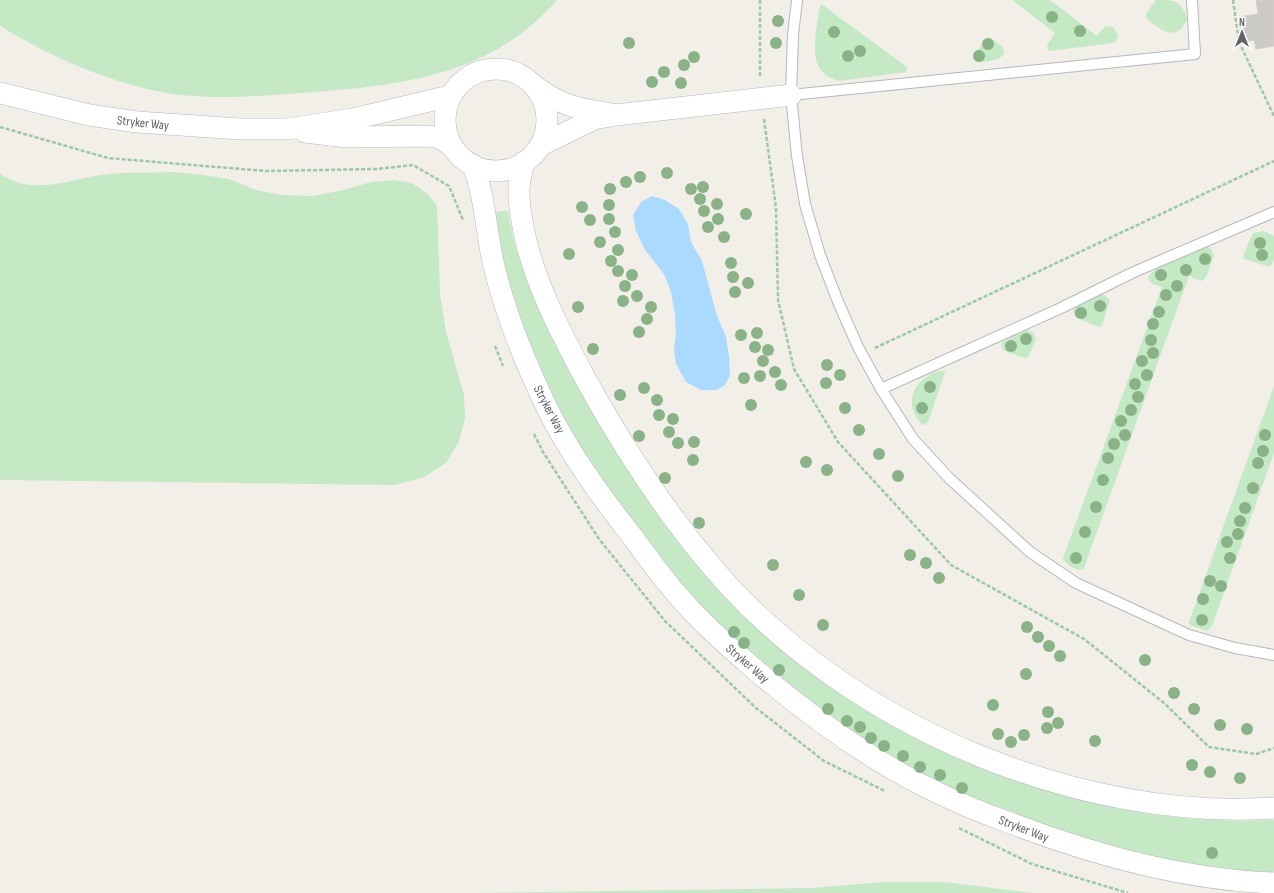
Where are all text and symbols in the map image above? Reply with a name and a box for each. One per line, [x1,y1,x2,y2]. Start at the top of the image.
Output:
north arrow [1222,12,1262,52]
text: N [1239,16,1245,29]
street label: Stryker Way [116,112,170,134]
street label: Stryker Way [530,383,568,436]
street label: Stryker Way [722,641,772,687]
street label: Stryker Way [996,812,1051,846]

